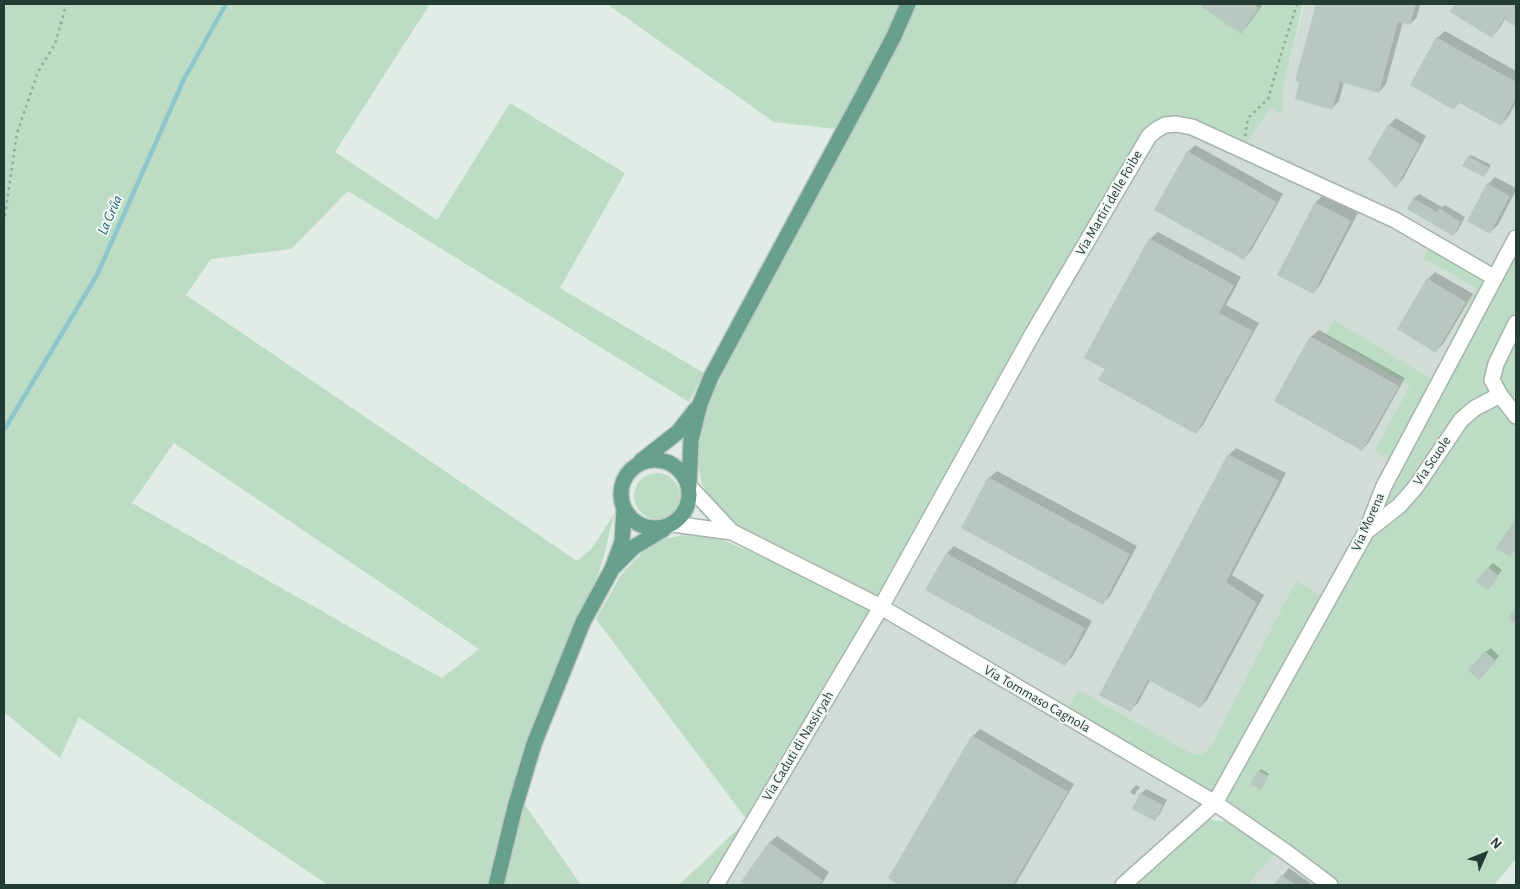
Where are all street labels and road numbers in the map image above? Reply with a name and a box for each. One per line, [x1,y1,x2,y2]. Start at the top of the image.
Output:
street label: Via Martiri delle Foibe [1072,147,1146,259]
street label: Via Scuole [1409,433,1455,489]
street label: Via Morena [1348,490,1388,554]
street label: Via Tommaso Cagnola [981,662,1093,736]
street label: Via Caduti di Nassiryah [759,688,837,804]

